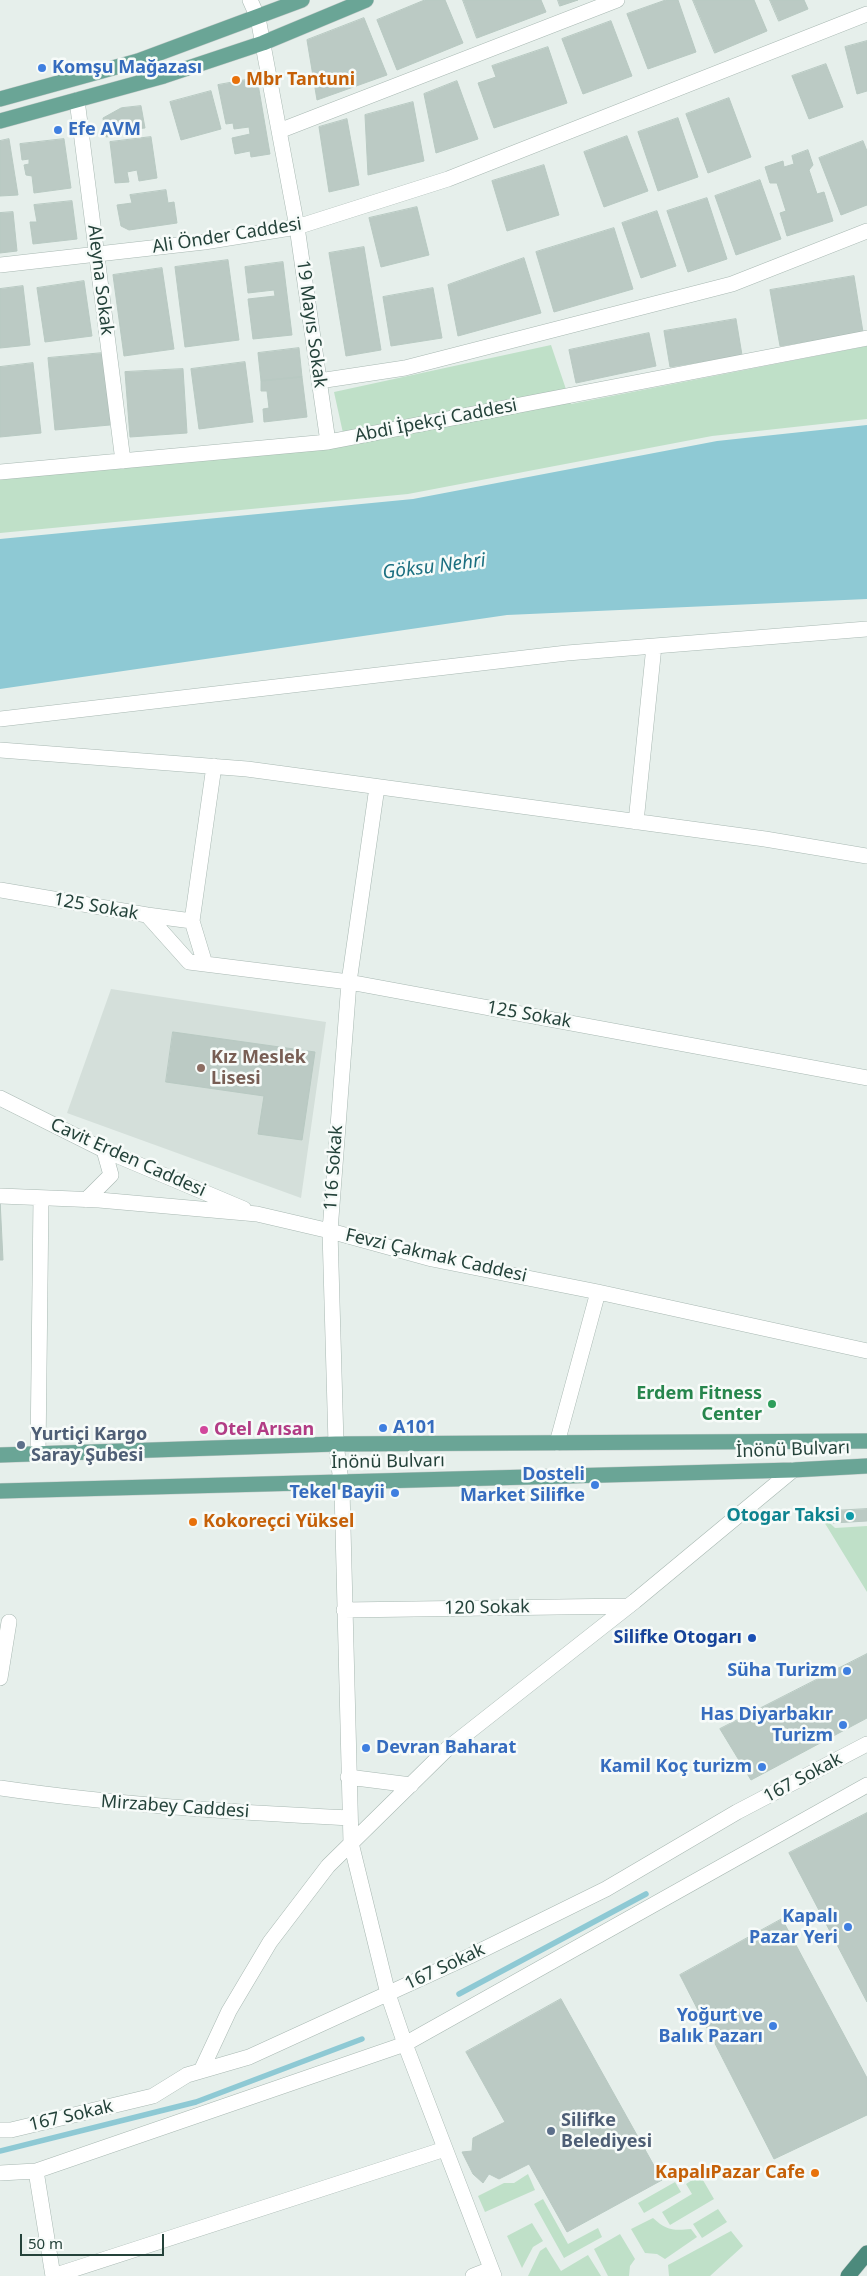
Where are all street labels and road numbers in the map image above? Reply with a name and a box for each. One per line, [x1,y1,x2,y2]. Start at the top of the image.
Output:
street label: Ali Önder Caddesi [151,214,303,258]
street label: Aleyna Sokak [83,224,117,336]
street label: 19 Mayıs Sokak [291,259,331,389]
street label: Abdi İpekçi Caddesi [353,395,519,447]
street label: 125 Sokak [52,889,140,925]
street label: 125 Sokak [485,997,573,1033]
street label: Cavit Erden Caddesi [47,1114,209,1202]
street label: 116 Sokak [320,1125,348,1211]
street label: Fevzi Çakmak Caddesi [343,1225,529,1287]
street label: İnönü Bulvarı [736,1437,850,1463]
street label: İnönü Bulvarı [331,1450,445,1474]
street label: 120 Sokak [444,1596,530,1620]
street label: 167 Sokak [760,1748,846,1808]
street label: Mirzabey Caddesi [100,1791,250,1823]
street label: 167 Sokak [402,1939,488,1995]
street label: 167 Sokak [27,2096,115,2136]

